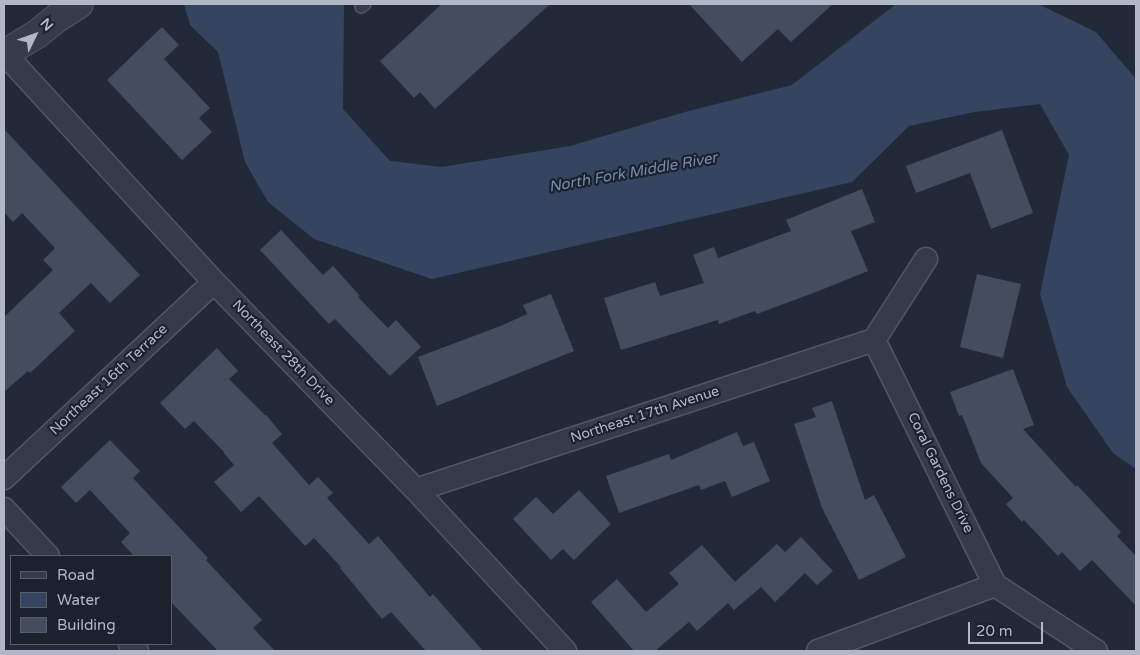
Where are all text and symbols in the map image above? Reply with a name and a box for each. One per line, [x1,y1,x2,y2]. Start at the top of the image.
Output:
north arrow [10,10,60,60]
text: N [36,15,57,34]
water label: North Fork Middle River [547,149,719,197]
street label: Northeast 28th Drive [228,297,338,409]
street label: Northeast 16th Terrace [47,321,171,439]
street label: Northeast 17th Avenue [568,383,722,447]
street label: Coral Gardens Drive [903,410,977,536]
legend [10,555,172,645]
text: Road [57,566,95,584]
text: Water [57,591,100,609]
scale bar [970,612,1045,644]
text: Building [57,616,116,634]
text: 20 m [976,622,1013,640]

